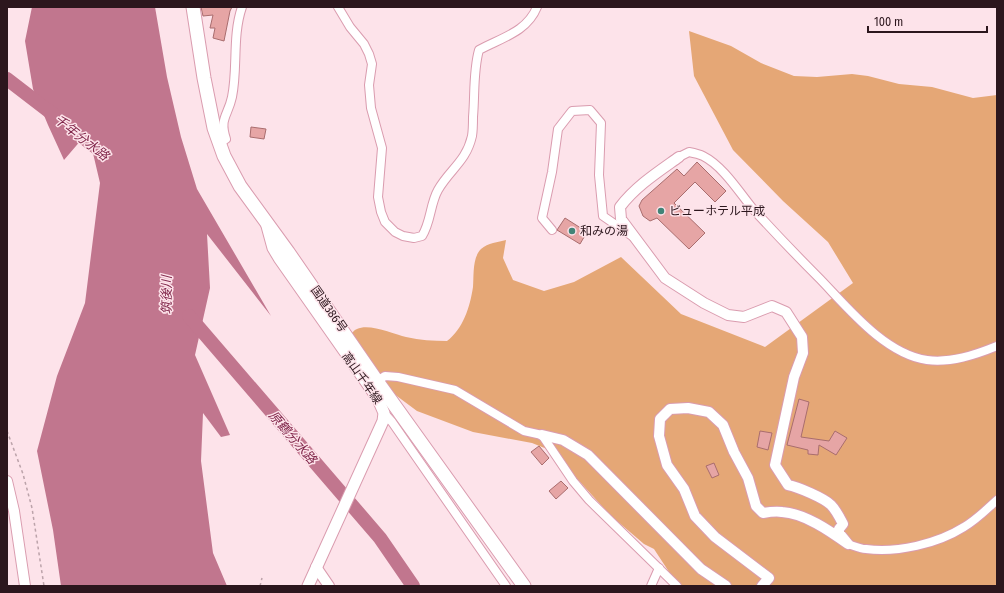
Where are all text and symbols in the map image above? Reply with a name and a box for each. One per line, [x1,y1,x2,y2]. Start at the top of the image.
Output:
scale bar [868,8,987,34]
text: 100 m [874,15,903,29]
water label: 千年分水路 [51,111,113,164]
place label: ビューホテル平成 [669,204,765,218]
marker: ビューホテル平成 [656,206,666,216]
place label: 和みの湯 [580,224,628,238]
marker: 和みの湯 [567,226,577,236]
water label: 筑後川 [159,274,174,315]
street label: 国道386号 [308,283,350,335]
street label: 高山千年線 [339,349,385,407]
water label: 原鶴分水路 [266,408,320,468]

